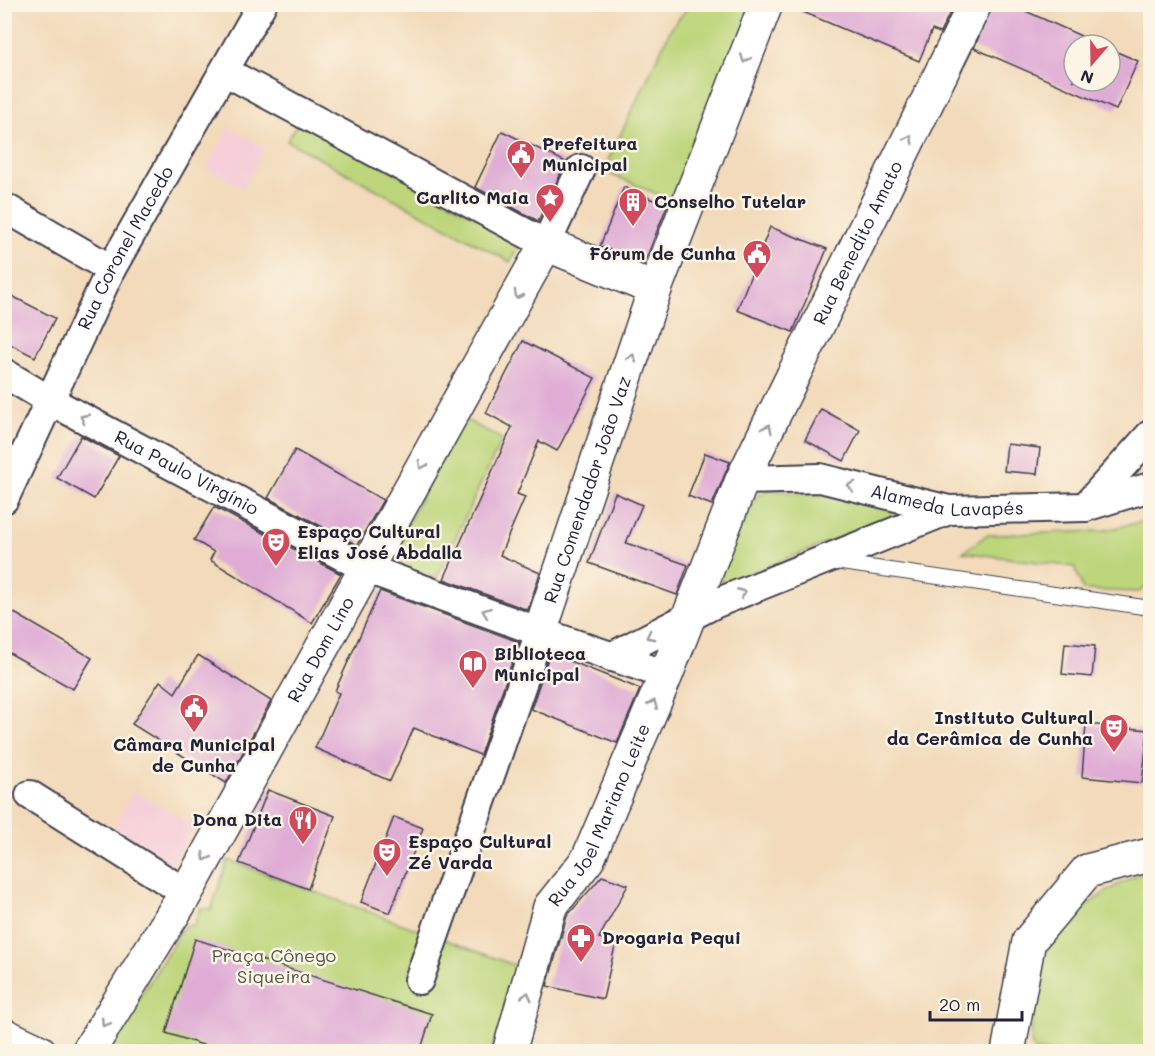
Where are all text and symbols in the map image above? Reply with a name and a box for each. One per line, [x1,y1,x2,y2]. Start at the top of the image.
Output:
north arrow [1062,33,1122,93]
one-way arrow [740,53,752,64]
text: N [1077,66,1096,90]
place label: Prefeitura Municipal [542,131,638,176]
one-way arrow [901,135,913,146]
public building icon: Prefeitura Municipal [505,138,537,180]
street label: Rua Benedito Amato [807,156,908,329]
street label: Rua Coronel Macedo [71,161,178,333]
place icon: Carlito Maia [534,182,566,224]
place label: Carlito Maia [416,185,529,209]
building icon: Conselho Tutelar [617,186,649,228]
place label: Conselho Tutelar [654,189,806,213]
public building icon: Fórum de Cunha [741,238,773,280]
place label: Fórum de Cunha [589,241,736,265]
one-way arrow [513,289,525,299]
one-way arrow [625,353,637,364]
street label: Rua Comendador João Vaz [538,373,636,606]
one-way arrow [79,414,90,425]
one-way arrow [761,423,772,434]
street label: Rua Paulo Virgínio [111,424,263,520]
one-way arrow [418,459,430,470]
street label: Alameda Lavapés [868,478,1024,521]
one-way arrow [847,480,857,493]
place label: Espaço Cultural Elias José Abdalla [297,519,462,564]
theatre icon: Espaço Cultural Elias José Abdalla [260,526,292,568]
one-way arrow [736,588,747,600]
street label: Rua Dom Lino [281,592,359,706]
one-way arrow [481,607,492,619]
one-way arrow [645,629,656,640]
place label: Biblioteca Municipal [494,641,586,686]
library icon: Biblioteca Municipal [457,648,489,690]
public building icon: Câmara Municipal de Cunha [178,692,210,734]
one-way arrow [646,699,658,710]
place label: Instituto Cultural da Cerâmica de Cunha [887,705,1093,750]
theatre icon: Instituto Cultural da Cerâmica de Cunha [1098,712,1130,754]
street label: Rua Joel Mariano Leite [542,720,655,911]
place label: Câmara Municipal de Cunha [113,732,275,777]
restaurant icon: Dona Dita [287,804,319,846]
place label: Dona Dita [192,807,282,831]
place label: Espaço Cultural Zé Varda [408,829,551,874]
theatre icon: Espaço Cultural Zé Varda [371,836,403,878]
one-way arrow [202,850,213,861]
pharmacy icon: Drogaria Pequi [565,922,597,964]
place label: Drogaria Pequi [602,925,741,949]
park label: Praça Cônego Siqueira [212,943,337,988]
scale bar [930,984,1022,1022]
one-way arrow [519,991,532,1001]
text: 20 m [939,992,980,1016]
one-way arrow [101,1017,113,1027]

